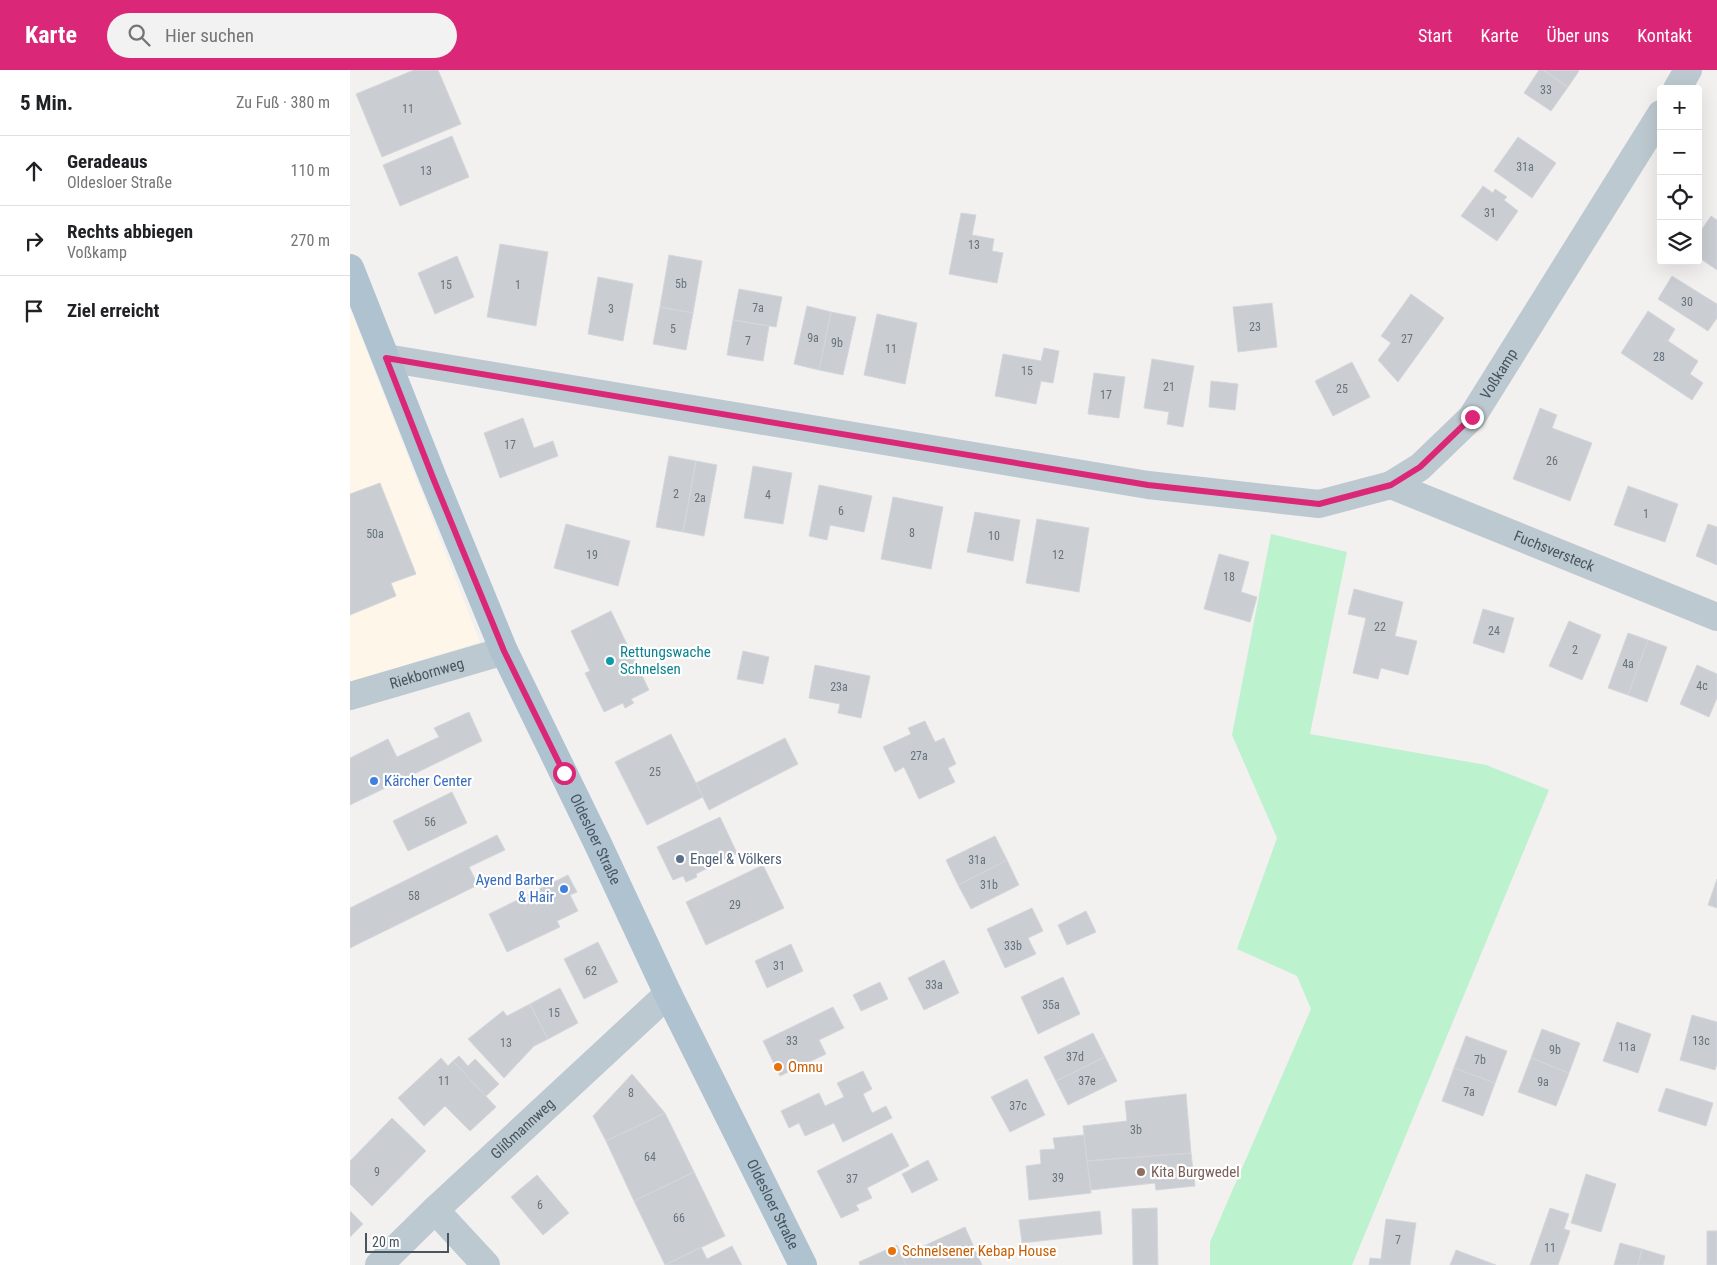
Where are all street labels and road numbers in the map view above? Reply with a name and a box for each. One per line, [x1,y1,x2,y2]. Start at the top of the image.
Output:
street label: Voßkamp [1476,345,1521,403]
street label: Fuchsversteck [1511,527,1597,575]
street label: Riekbornweg [388,654,466,693]
street label: Oldesloer Straße [566,791,625,887]
street label: Glißmannweg [487,1095,558,1163]
street label: Oldesloer Straße [743,1156,803,1252]

